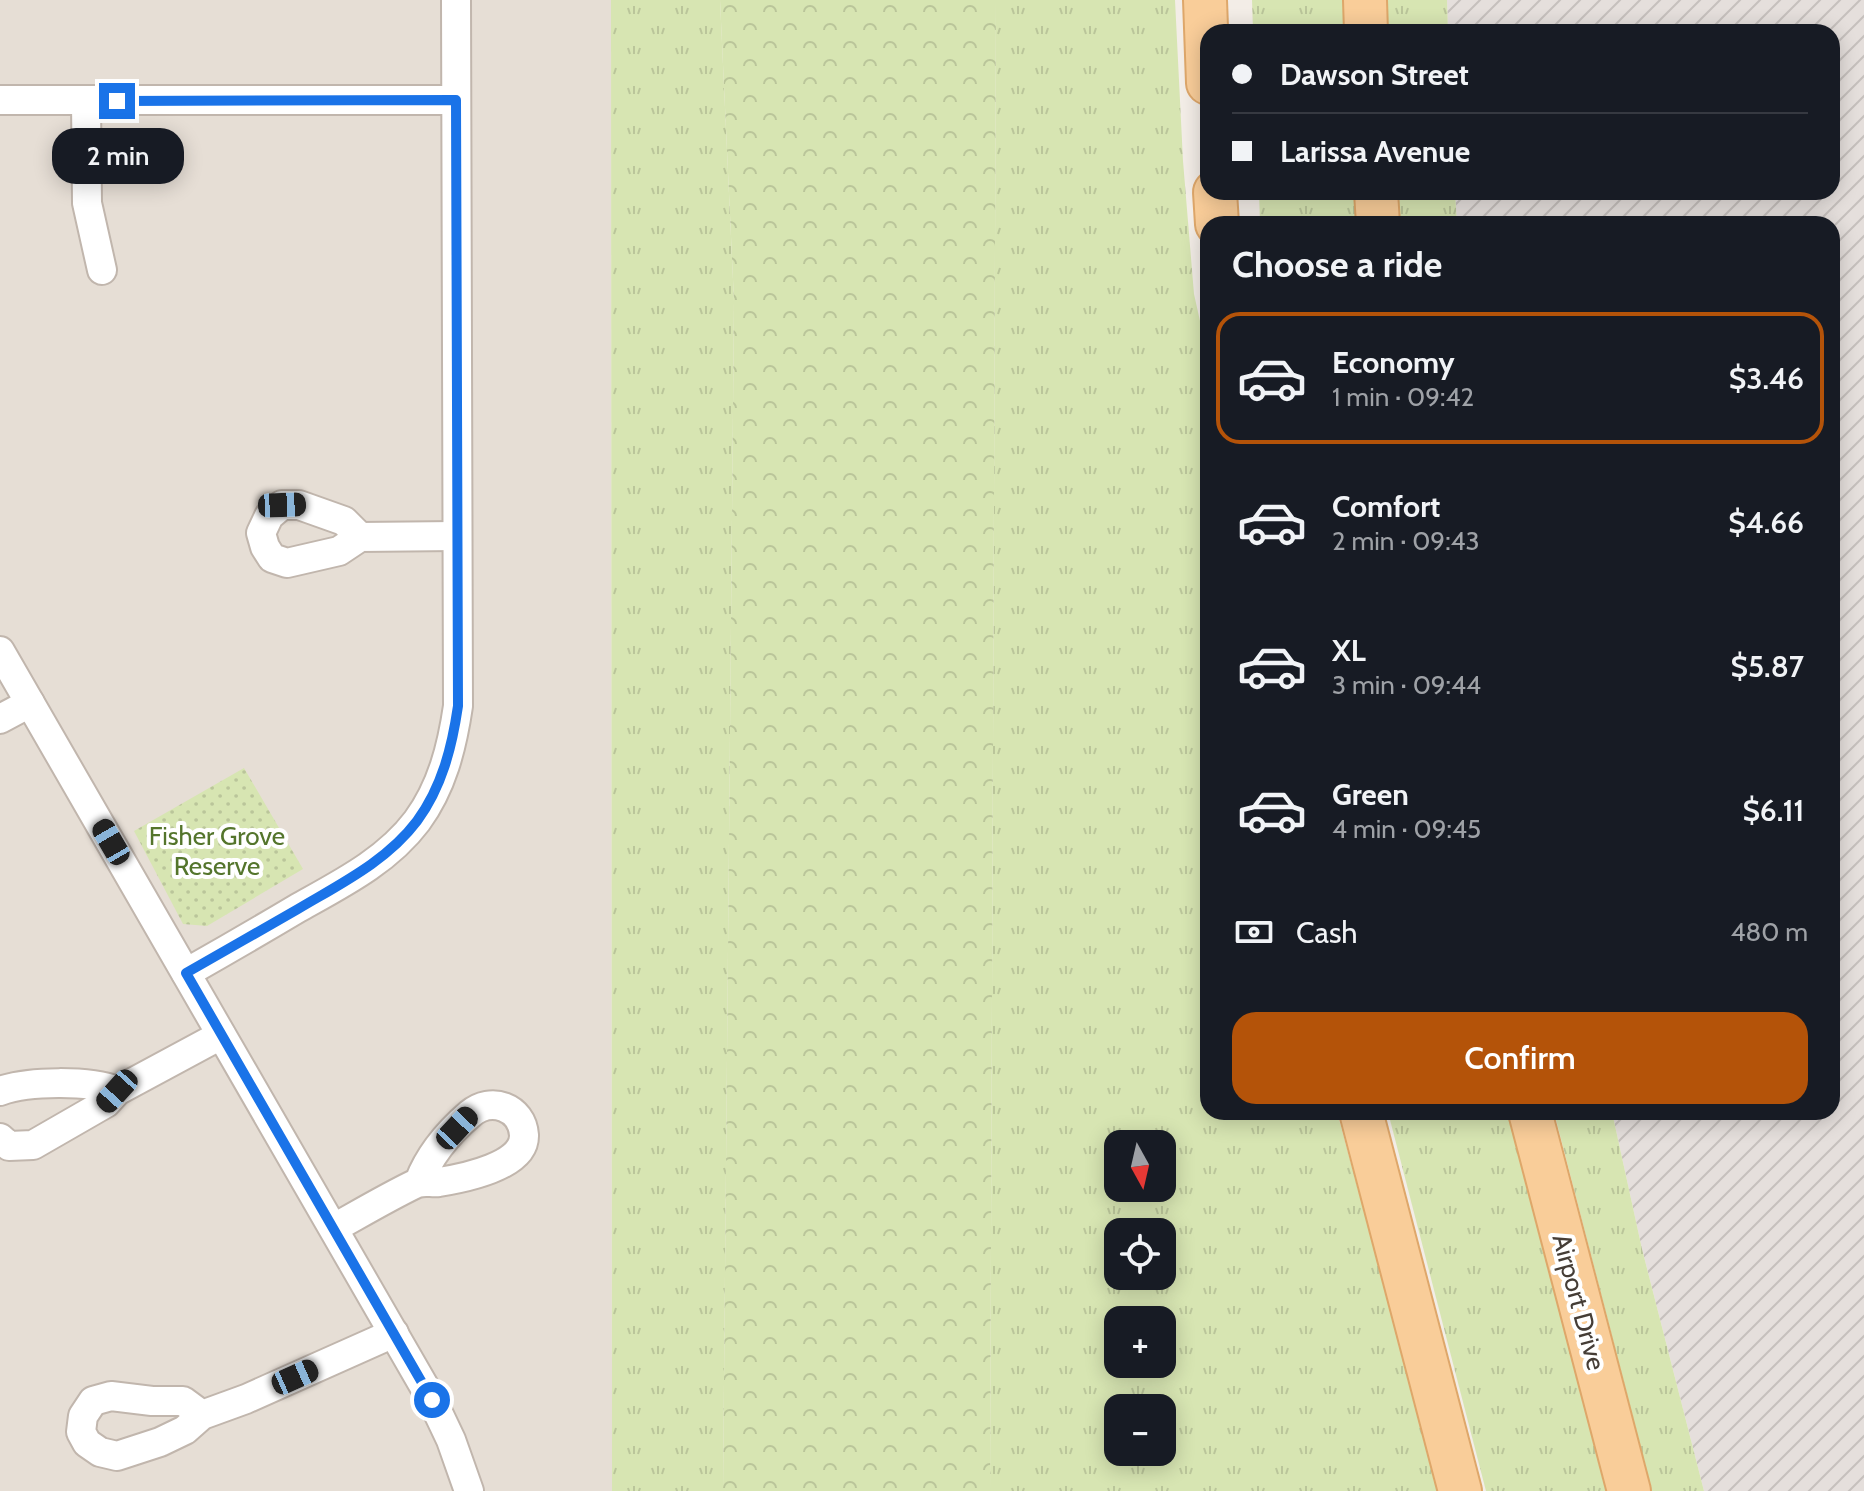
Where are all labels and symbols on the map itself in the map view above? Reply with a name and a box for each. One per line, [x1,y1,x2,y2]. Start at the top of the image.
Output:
route end [99,83,135,119]
callout: 2 min [51,129,183,185]
car [258,492,306,518]
car [89,815,133,869]
park label: Fisher Grove Reserve [149,820,285,882]
car [92,1065,142,1117]
car [432,1102,482,1154]
north arrow [1104,1130,1176,1202]
street label: Airport Drive [1545,1230,1613,1374]
car [268,1356,322,1398]
route start [414,1382,450,1418]

